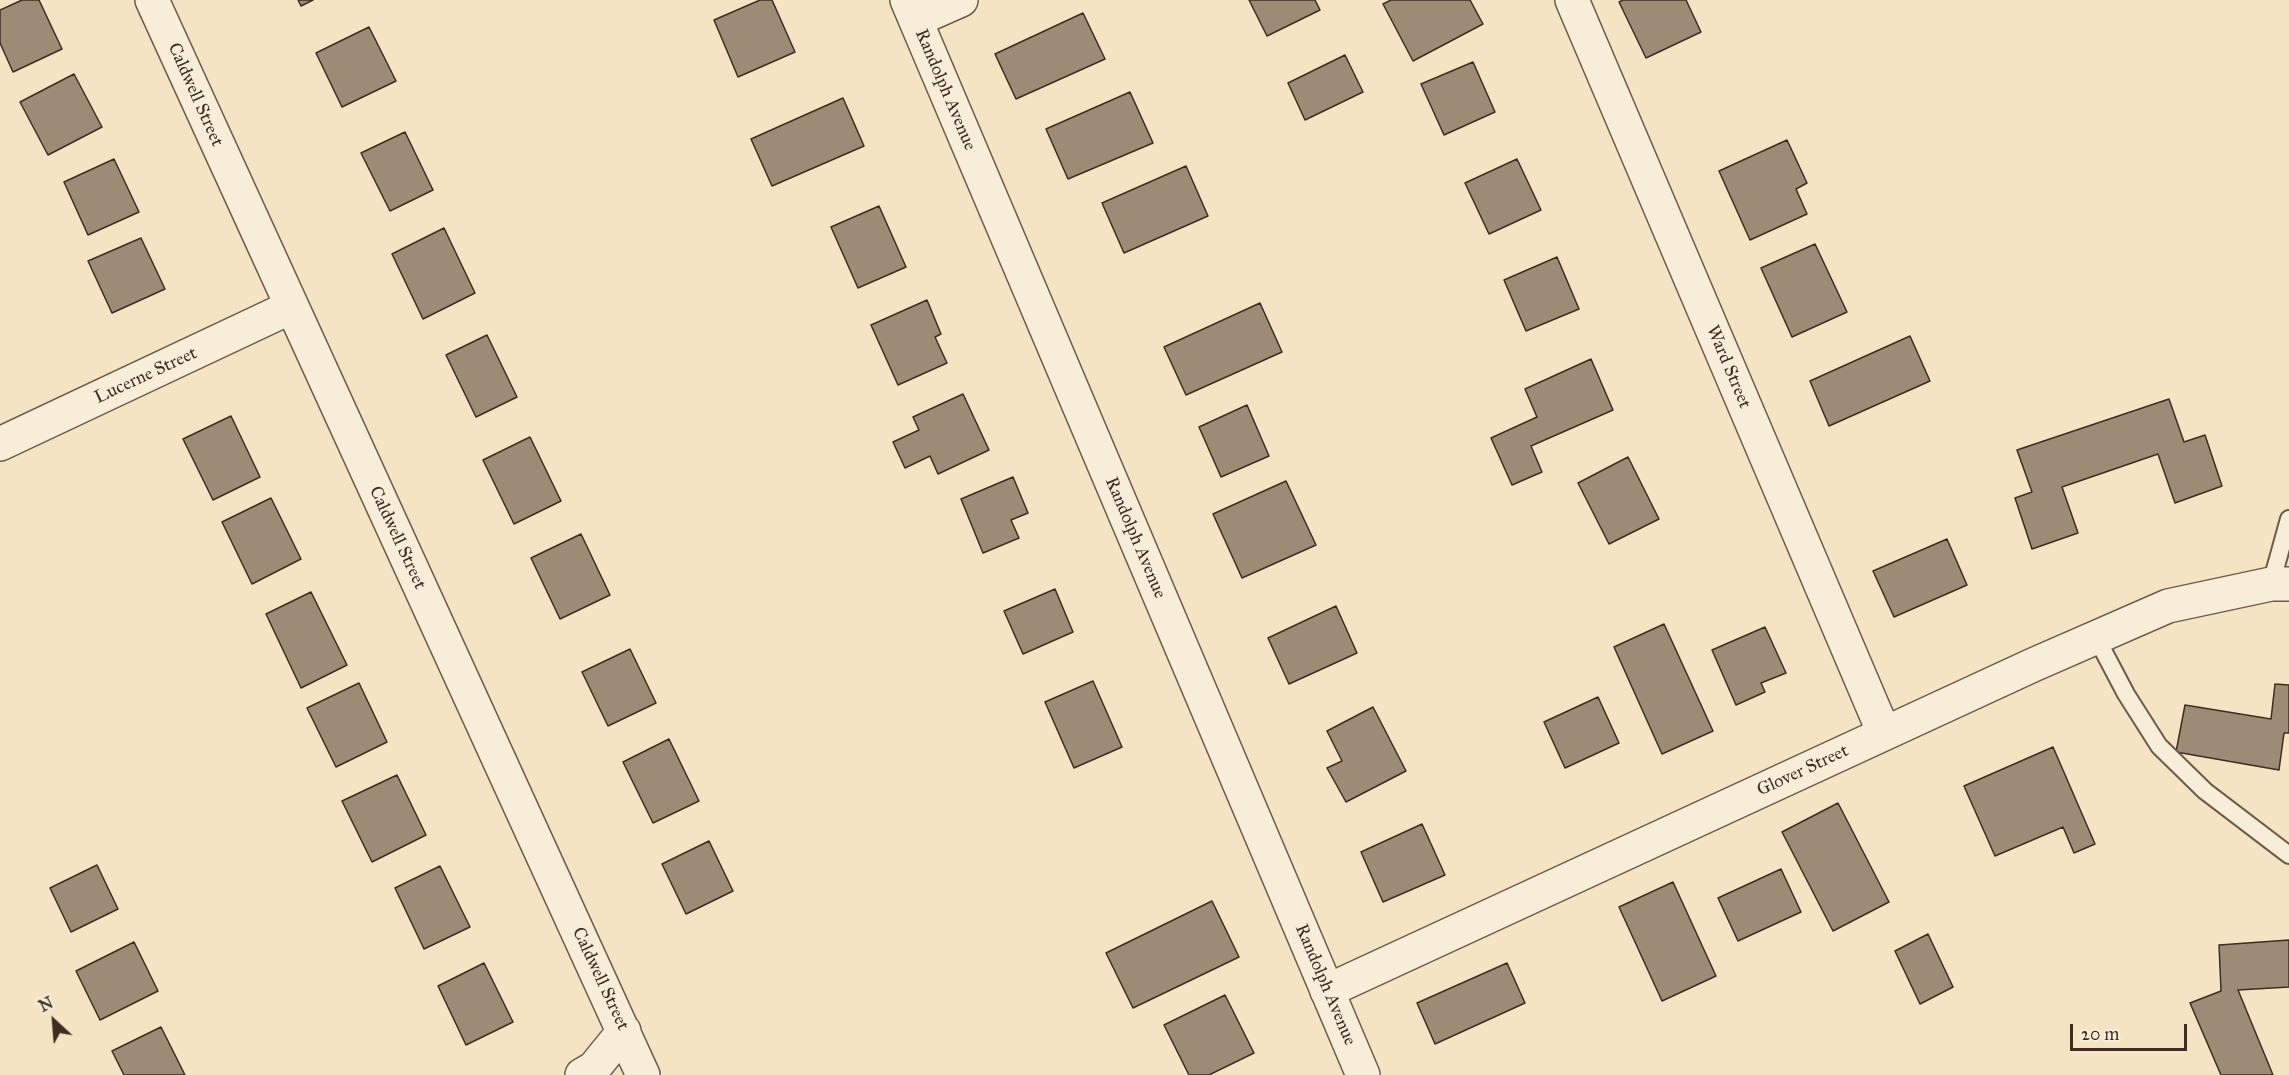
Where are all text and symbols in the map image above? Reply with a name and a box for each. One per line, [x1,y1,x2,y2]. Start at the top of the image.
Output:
street label: Randolph Avenue [910,26,980,154]
street label: Caldwell Street [163,40,227,150]
street label: Ward Street [1701,322,1755,412]
street label: Lucerne Street [91,343,201,409]
street label: Randolph Avenue [1100,474,1170,602]
street label: Caldwell Street [364,483,430,593]
street label: Glover Street [1754,740,1852,802]
street label: Randolph Avenue [1290,921,1360,1049]
street label: Caldwell Street [567,924,633,1034]
north arrow [24,991,84,1051]
text: N [36,993,56,1016]
scale bar [2073,1012,2190,1050]
text: 20 m [2081,1023,2119,1045]

